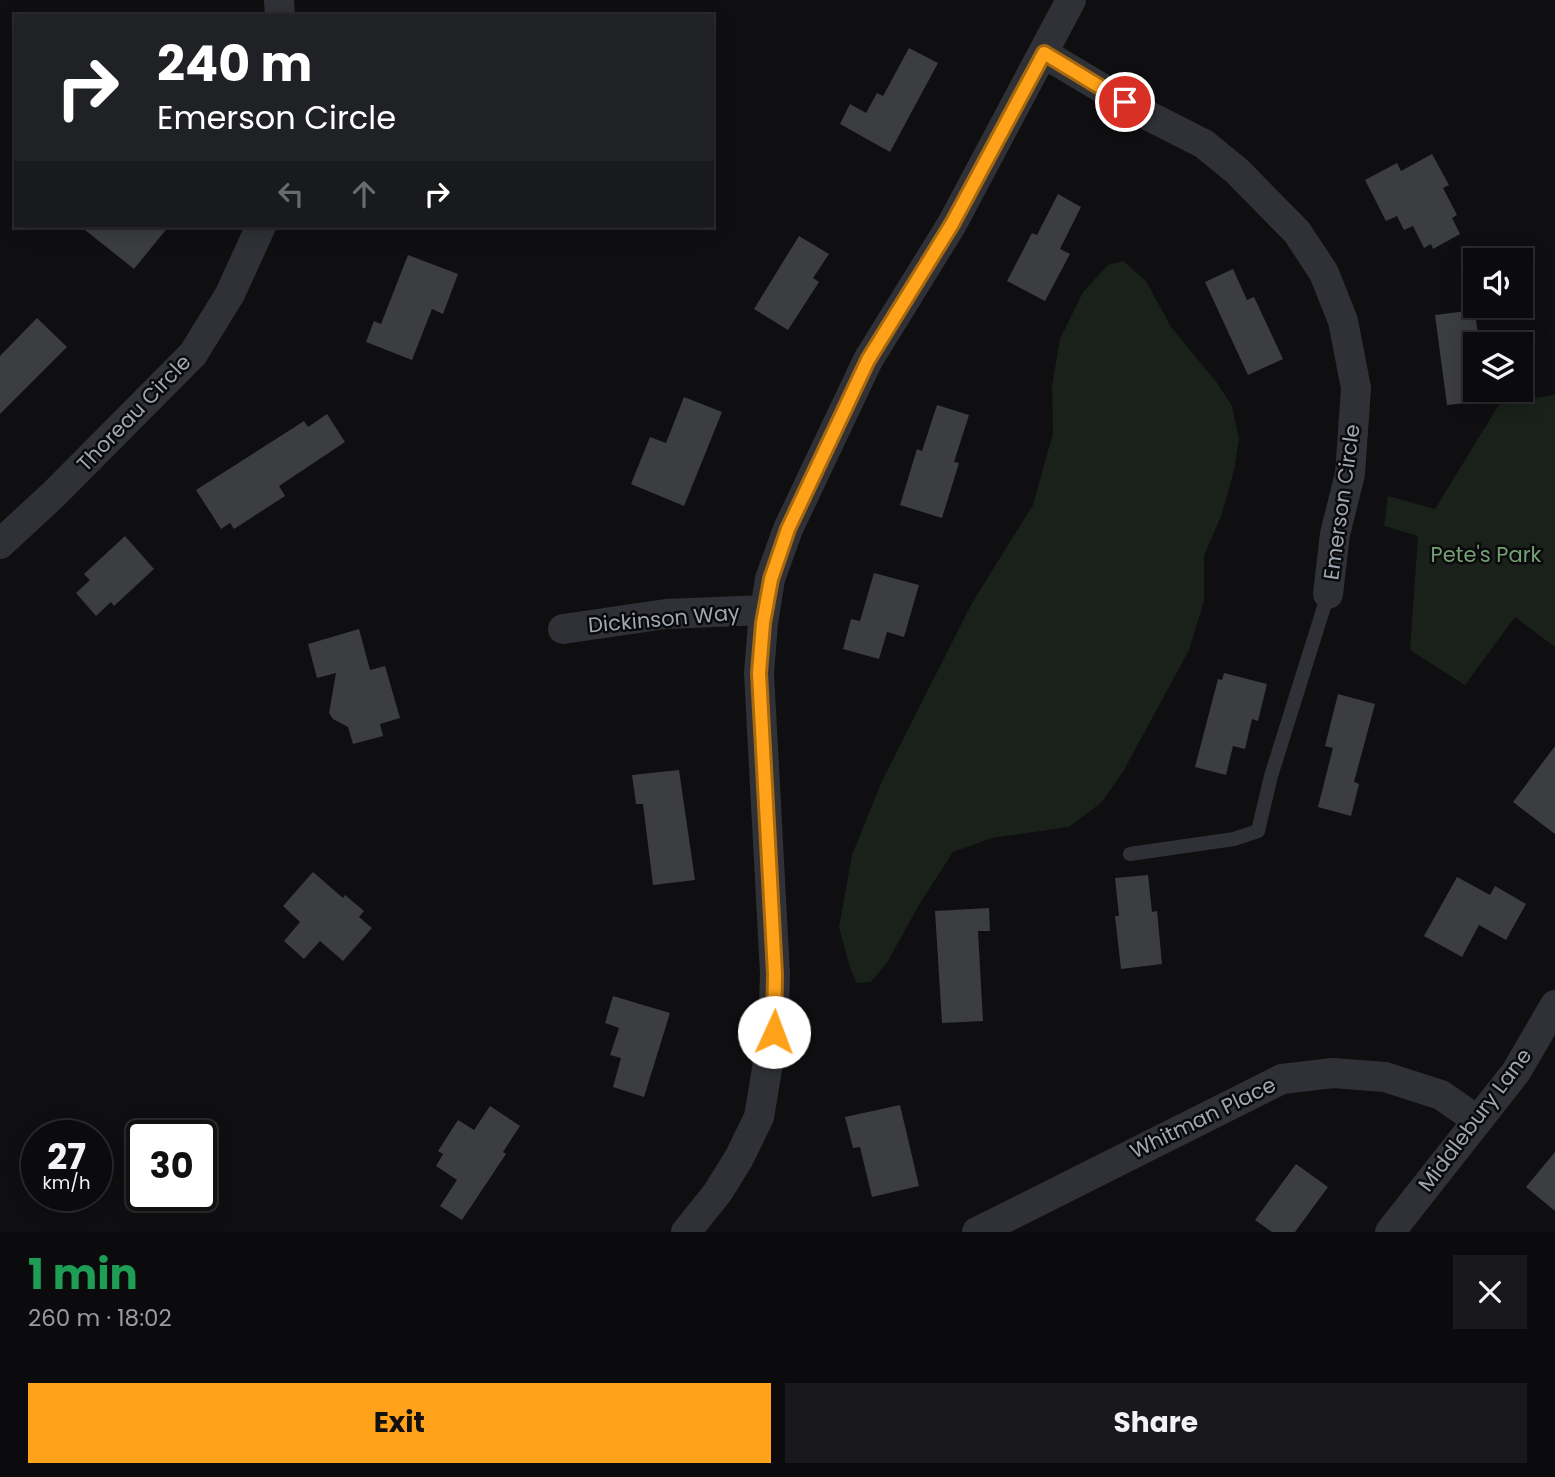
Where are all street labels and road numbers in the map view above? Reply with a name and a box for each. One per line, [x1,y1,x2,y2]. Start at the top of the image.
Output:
street label: Thoreau Circle [70,348,197,478]
street label: Emerson Circle [1316,422,1367,582]
street label: Dickinson Way [587,597,741,640]
street label: Middlebury Lane [1411,1042,1538,1197]
street label: Whitman Place [1125,1070,1281,1165]

